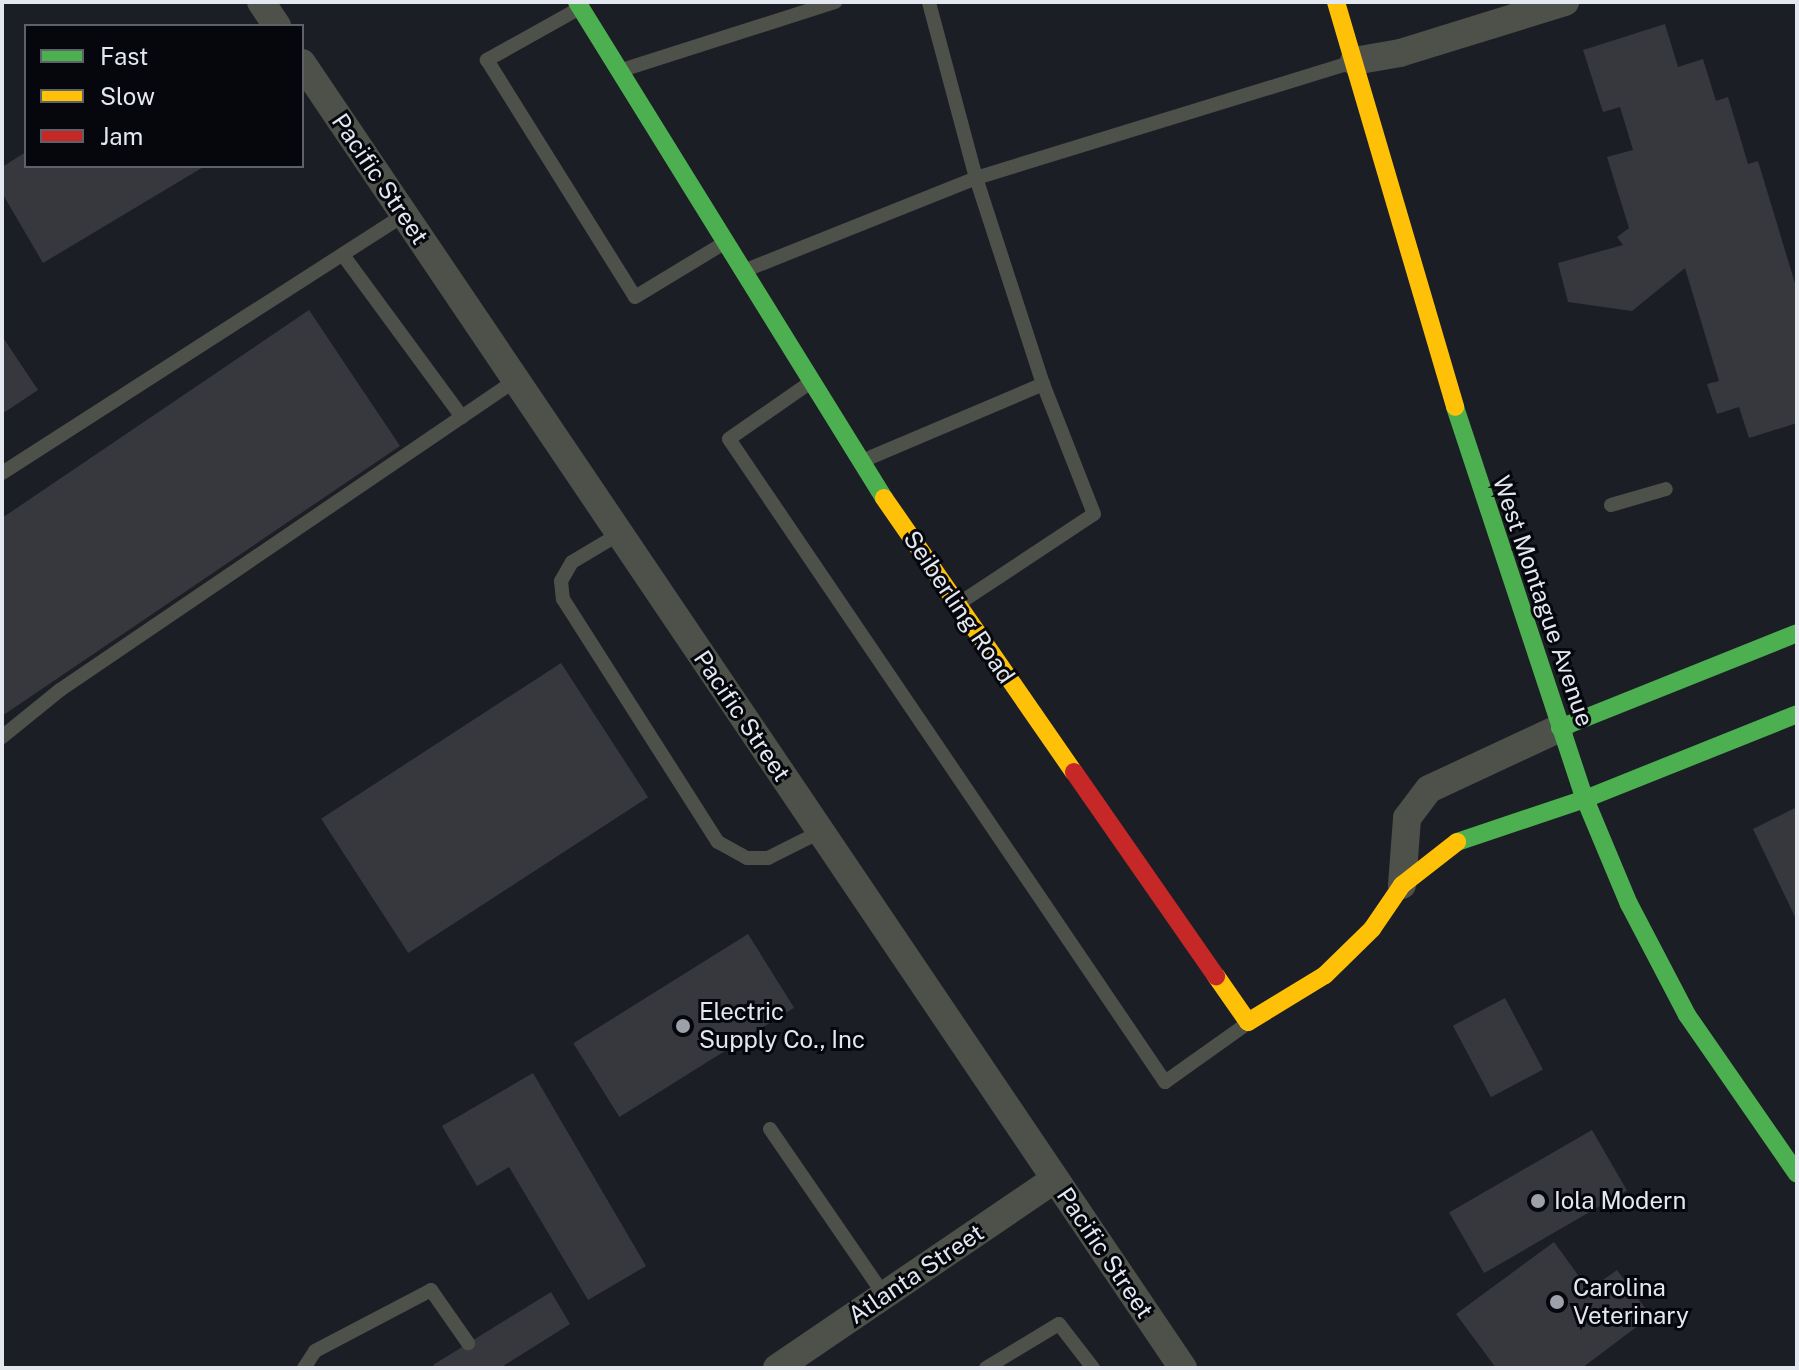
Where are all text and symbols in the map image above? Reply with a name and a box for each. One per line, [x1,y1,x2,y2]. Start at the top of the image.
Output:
legend [24,24,304,168]
text: Fast [100,42,148,70]
text: Slow [100,82,155,110]
street label: Pacific Street [326,108,434,250]
text: Jam [100,122,143,150]
street label: West Montague Avenue [1487,472,1599,730]
street label: Seiberling Road [897,525,1021,689]
street label: Pacific Street [688,645,796,787]
place label: Electric Supply Co., Inc [699,998,865,1054]
marker: Electric Supply Co., Inc [674,1017,692,1035]
street label: Pacific Street [1051,1182,1159,1324]
place label: Iola Modern [1554,1187,1686,1215]
marker: Iola Modern [1529,1192,1547,1210]
street label: Atlanta Street [843,1218,989,1330]
place label: Carolina Veterinary [1573,1274,1689,1330]
marker: Carolina Veterinary [1548,1293,1566,1311]

